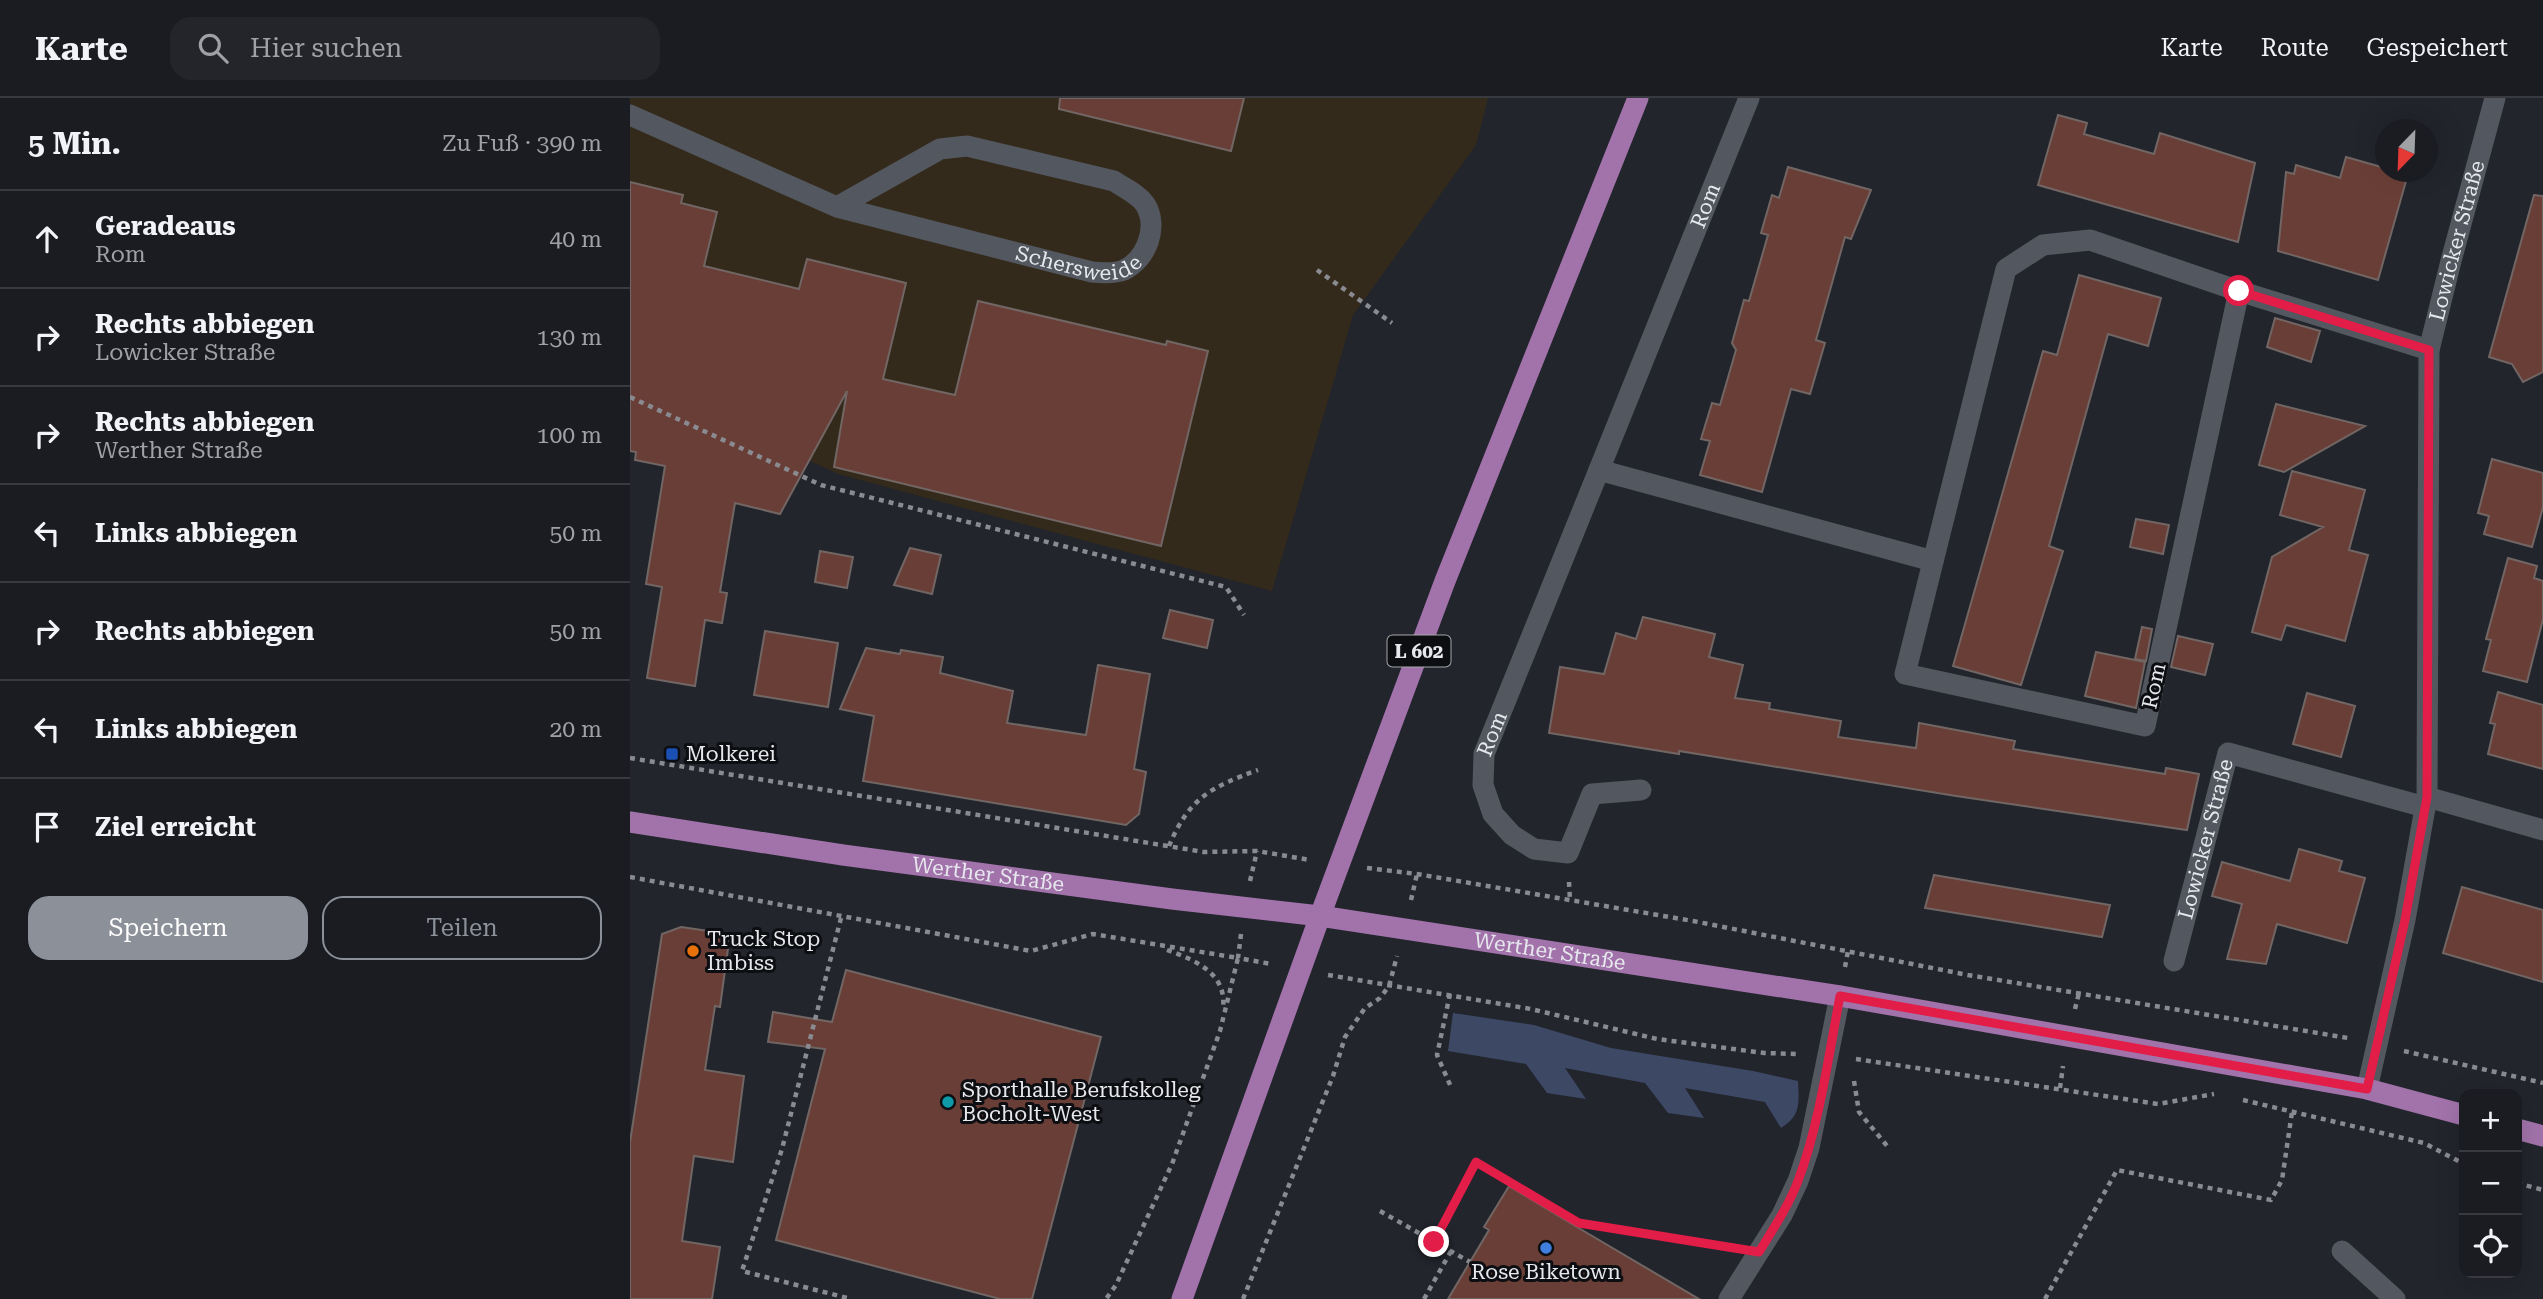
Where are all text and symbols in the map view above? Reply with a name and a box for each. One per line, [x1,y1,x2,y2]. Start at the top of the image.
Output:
search box [170,17,660,80]
text: Karte [35,29,128,68]
icon: search [194,29,232,67]
text: Hier suchen [250,33,402,63]
text: Karte [2160,34,2223,62]
text: Route [2261,34,2329,62]
text: Gespeichert [2367,34,2508,62]
north arrow [2375,119,2438,182]
text: 5 Min. [28,126,121,161]
text: Zu Fuß · 390 m [442,130,602,157]
street label: Lowicker Straße [2425,158,2490,323]
street label: Rom [1686,180,1725,232]
text: Geradeaus [95,211,236,241]
icon: ahead [28,220,66,258]
text: 40 m [549,226,602,253]
text: Rom [95,241,146,268]
street label: Schersweide [1013,241,1147,286]
route start [2223,275,2254,306]
text: Rechts abbiegen [95,309,314,339]
icon: right [28,318,66,356]
text: 130 m [537,324,602,351]
text: Lowicker Straße [95,339,275,366]
text: Rechts abbiegen [95,407,314,437]
icon: right [28,416,66,454]
text: 100 m [537,422,602,449]
text: Werther Straße [95,437,263,464]
icon: left [28,514,66,552]
text: Links abbiegen [95,518,298,548]
text: 50 m [549,520,602,547]
icon: right [28,612,66,650]
text: Rechts abbiegen [95,616,314,646]
text: 50 m [549,618,602,645]
road number: L 602 [1388,636,1450,666]
street label: Rom [2137,661,2171,711]
street label: Rom [1472,708,1512,760]
icon: left [28,710,66,748]
text: Links abbiegen [95,714,298,744]
text: 20 m [549,716,602,743]
place label: Molkerei [686,742,776,766]
marker: Molkerei [664,746,680,762]
street label: Lowicker Straße [2173,756,2238,922]
icon: arrive [28,808,66,846]
text: Ziel erreicht [95,812,256,842]
street label: Werther Straße [911,852,1066,896]
button: Speichern [28,896,308,960]
button: Teilen [322,896,602,960]
place label: Truck Stop Imbiss [707,927,820,975]
street label: Werther Straße [1472,928,1627,975]
marker: Truck Stop Imbiss [685,943,701,959]
place label: Sporthalle Berufskolleg Bocholt-West [962,1078,1201,1126]
map controls [2459,1089,2522,1278]
button: + [2459,1089,2522,1152]
marker: Sporthalle Berufskolleg Bocholt-West [940,1094,956,1110]
button: − [2459,1152,2522,1215]
button: locate [2459,1215,2522,1278]
route end [1418,1226,1449,1257]
marker: Rose Biketown [1538,1240,1554,1256]
place label: Rose Biketown [1471,1260,1621,1284]

